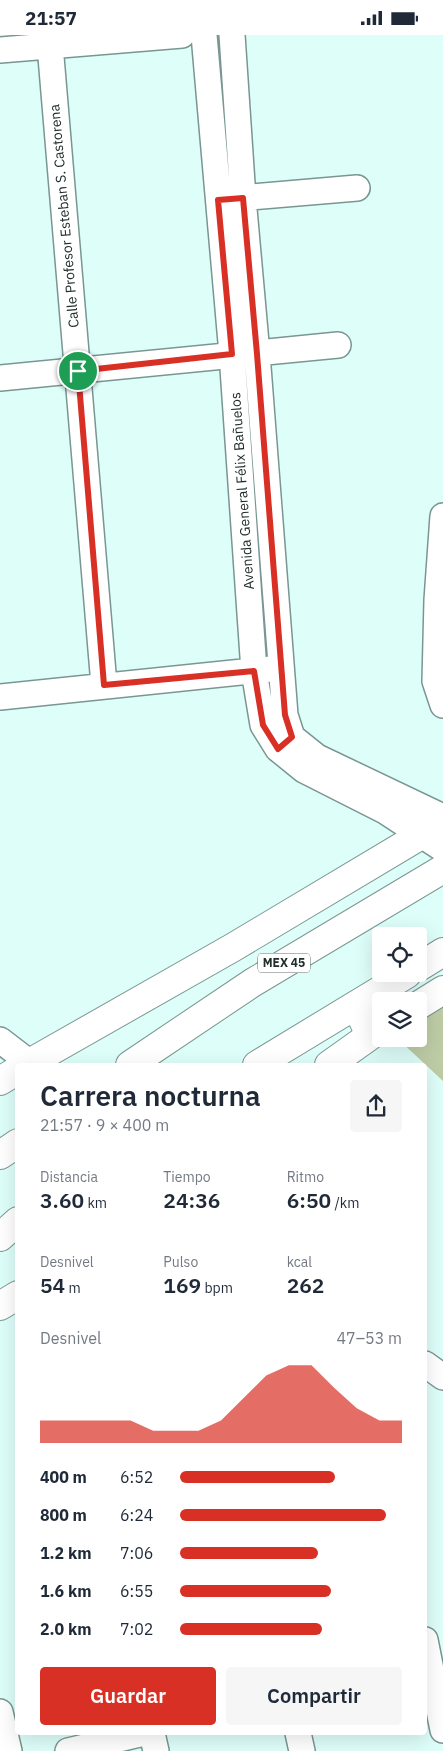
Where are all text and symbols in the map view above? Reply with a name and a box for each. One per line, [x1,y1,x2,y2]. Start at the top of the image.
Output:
text: 21:57 [25,6,77,30]
street label: Calle Profesor Esteban S. Castorena [45,103,83,329]
pin [57,350,99,392]
icon: arrive [64,357,92,385]
street label: Avenida General Félix Bañuelos [226,392,258,590]
map controls [372,927,427,1047]
button: locate [372,927,427,982]
road number: MEX 45 [258,953,310,973]
button: layers [372,992,427,1047]
text: Carrera nocturna [40,1077,261,1114]
button: share [350,1080,402,1132]
text: 21:57 · 9 × 400 m [40,1115,169,1135]
text: Distancia [40,1168,98,1186]
text: Tiempo [163,1168,211,1186]
text: Ritmo [287,1168,324,1186]
text: 3.60 [40,1186,84,1214]
text: 24:36 [163,1186,220,1214]
text: 6:50 [287,1186,331,1214]
text: km [84,1194,107,1212]
text: /km [331,1194,359,1212]
text: Desnivel [40,1253,94,1271]
text: Pulso [163,1253,198,1271]
text: kcal [287,1253,312,1271]
text: 54 [40,1271,65,1299]
text: 169 [163,1271,201,1299]
text: 262 [287,1271,324,1299]
text: m [65,1279,81,1297]
text: bpm [201,1279,233,1297]
text: Desnivel [40,1328,101,1348]
text: 47–53 m [336,1328,402,1348]
text: 400 m [40,1467,87,1487]
text: 6:52 [120,1467,153,1487]
text: 800 m [40,1505,87,1525]
text: 6:24 [120,1505,153,1525]
text: 1.2 km [40,1543,91,1563]
text: 7:06 [120,1543,153,1563]
text: 1.6 km [40,1581,91,1601]
text: 6:55 [120,1581,153,1601]
text: 2.0 km [40,1619,91,1639]
text: 7:02 [120,1619,153,1639]
button: Guardar [40,1667,216,1725]
button: Compartir [226,1667,402,1725]

